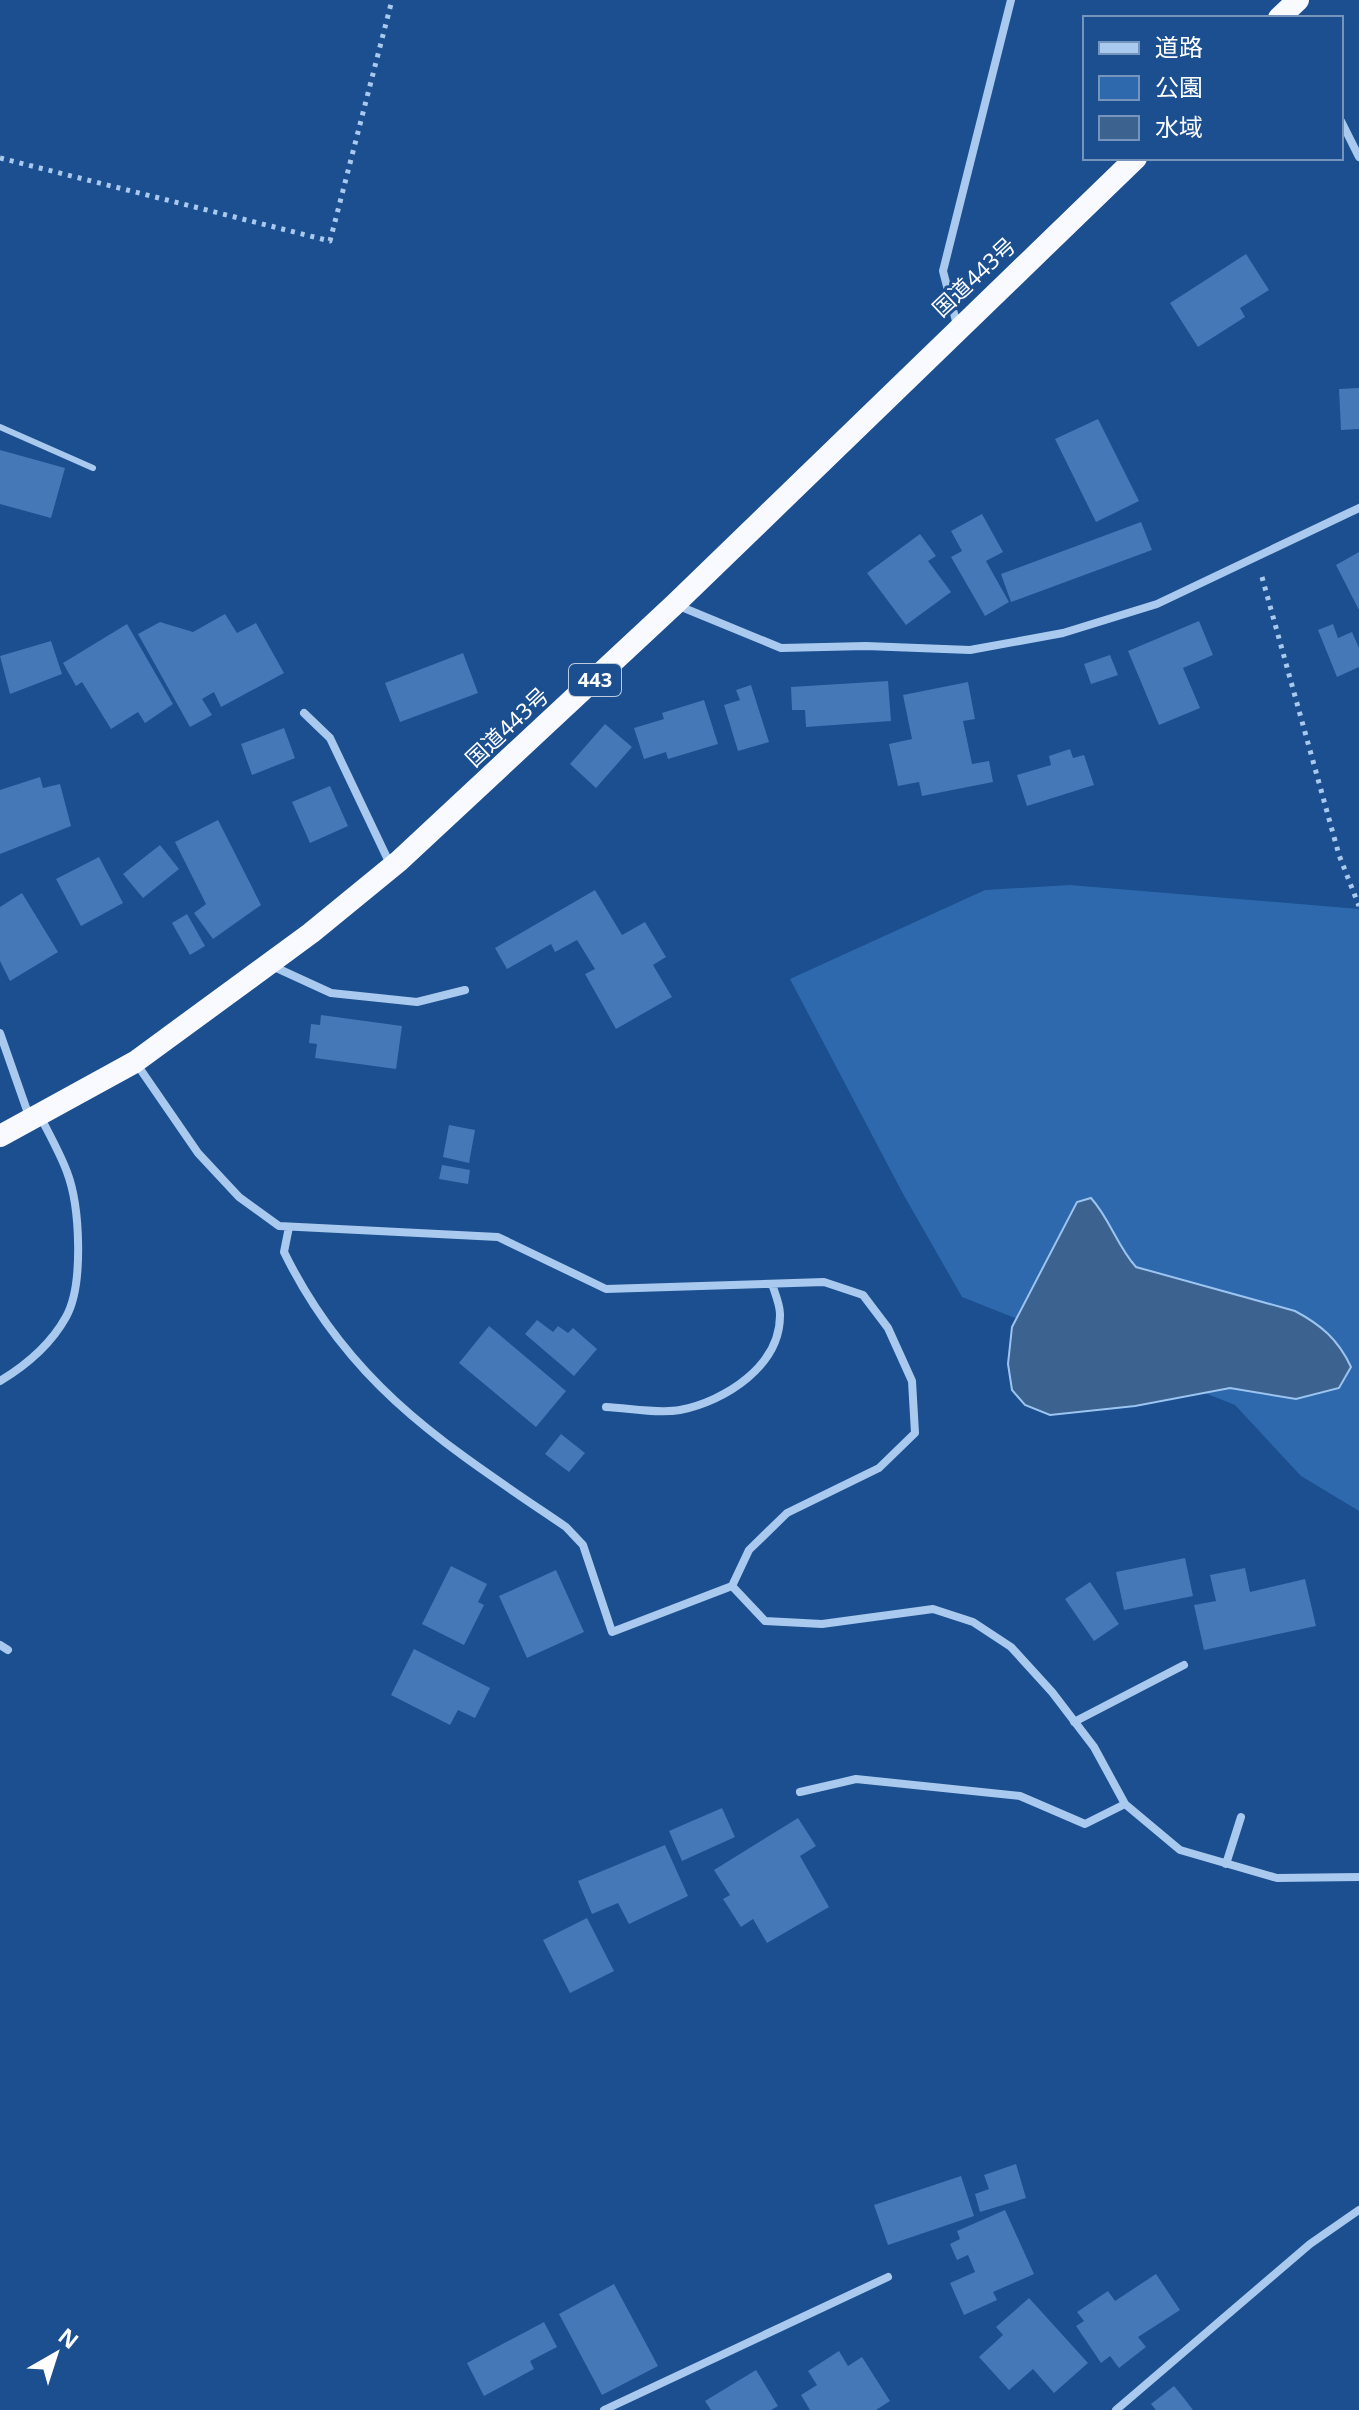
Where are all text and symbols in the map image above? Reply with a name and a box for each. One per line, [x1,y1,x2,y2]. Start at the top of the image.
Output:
legend [1083,16,1343,160]
text: 道路 [1155,30,1203,63]
text: 公園 [1155,70,1203,103]
text: 水域 [1155,110,1203,143]
street label: 国道443号 [925,230,1021,323]
road number: 443 [569,664,621,696]
street label: 国道443号 [458,680,554,773]
north arrow [16,2314,96,2394]
text: N [53,2320,86,2355]

